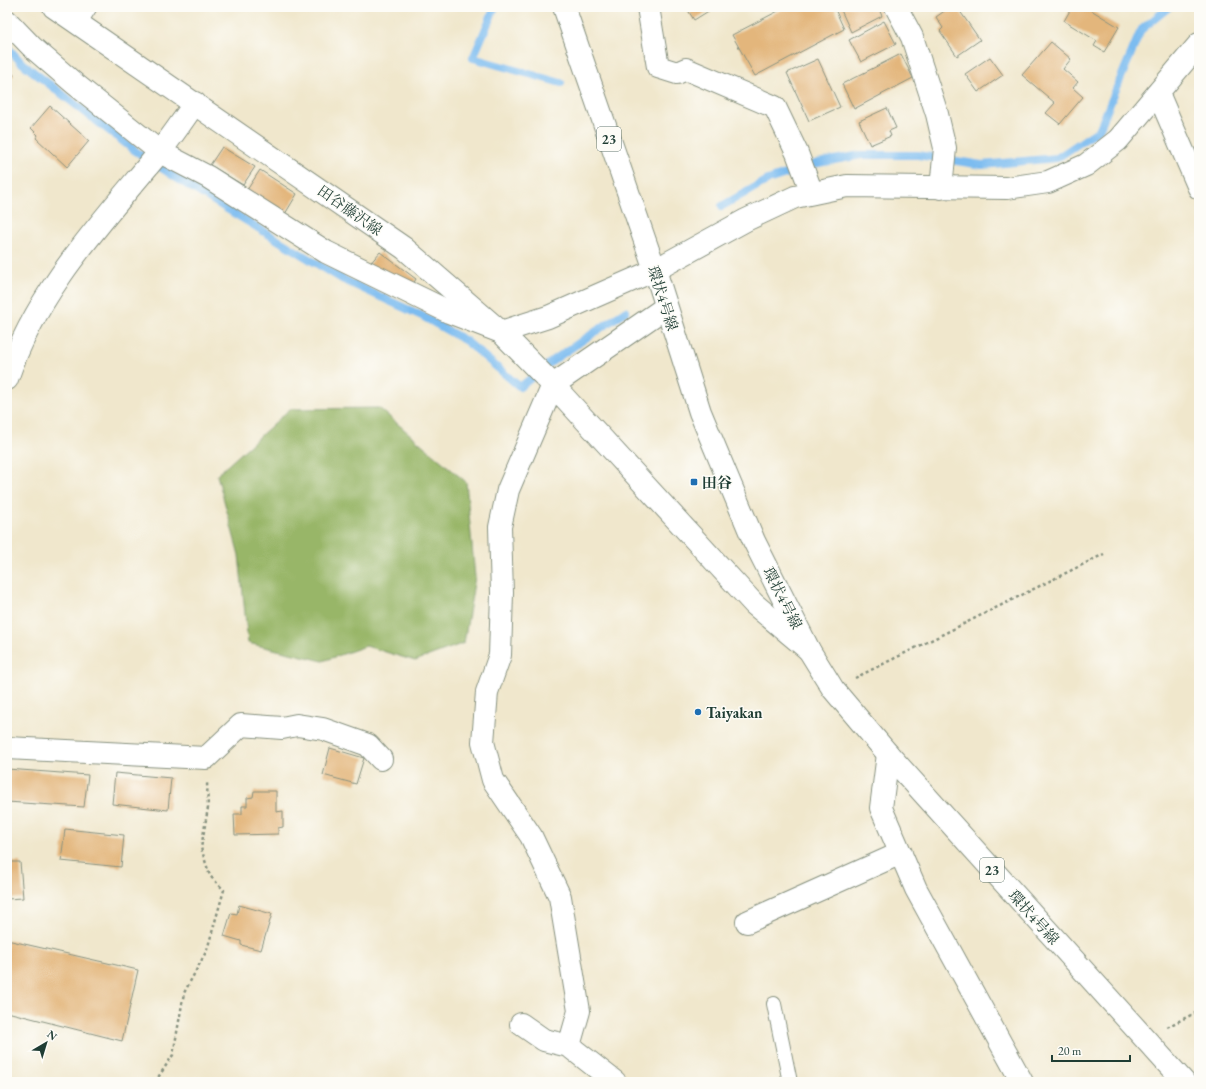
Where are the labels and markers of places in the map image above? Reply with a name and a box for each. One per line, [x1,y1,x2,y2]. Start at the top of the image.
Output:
place label: 田谷 [702,473,732,492]
marker: 田谷 [689,477,699,487]
place label: Taiyakan [706,703,763,722]
marker: Taiyakan [693,707,703,717]

